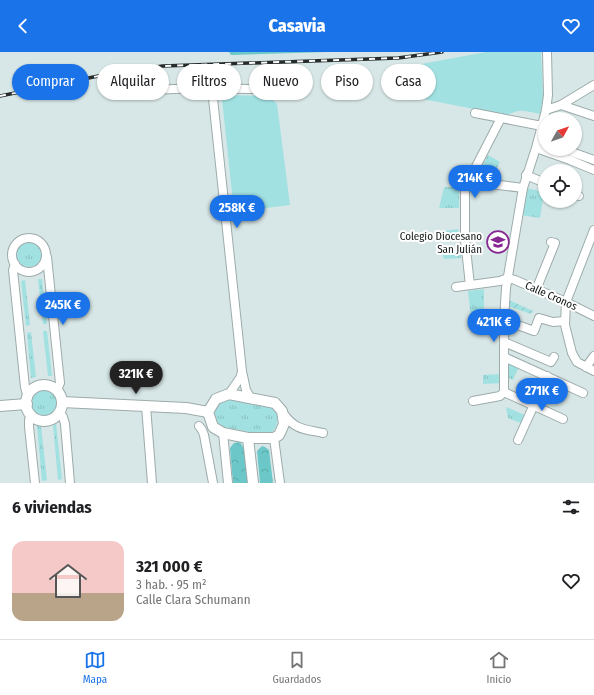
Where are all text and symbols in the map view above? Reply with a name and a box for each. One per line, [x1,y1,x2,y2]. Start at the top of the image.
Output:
icon: back [12,15,34,37]
text: Casavia [268,15,326,37]
icon: heart [560,15,582,37]
chip: Comprar [12,64,89,100]
chip: Alquilar [97,64,169,100]
chip: Filtros [177,64,241,100]
chip: Nuevo [249,64,313,100]
chip: Piso [321,64,373,100]
chip: Casa [381,64,436,100]
north arrow [538,112,582,156]
map controls [538,112,582,208]
button: locate [538,164,582,208]
pin: 214K € [442,165,508,199]
text: 214K € [457,170,493,185]
pin: 258K € [204,195,270,229]
text: 258K € [219,200,255,215]
school or university icon: Colegio Diocesano San Julián [485,229,511,255]
place label: Colegio Diocesano San Julián [400,230,482,256]
street label: Calle Cronos [523,279,579,313]
pin: 245K € [30,292,96,326]
text: 245K € [45,297,81,312]
pin: 421K € [461,309,527,343]
text: 421K € [476,314,512,329]
pin: 321K € [103,361,169,395]
text: 321K € [119,366,153,381]
pin: 271K € [509,378,575,412]
text: 271K € [525,383,559,398]
icon: filters [560,496,582,518]
text: 6 viviendas [12,497,92,518]
text: 321 000 € [136,556,203,577]
icon: home [44,557,92,605]
icon: heart [560,570,582,592]
text: 3 hab. · 95 m² [136,577,207,592]
text: Calle Clara Schumann [136,592,251,607]
tab: Mapa [83,649,107,686]
tab: Guardados [272,649,321,686]
tab: Inicio [487,649,511,686]

